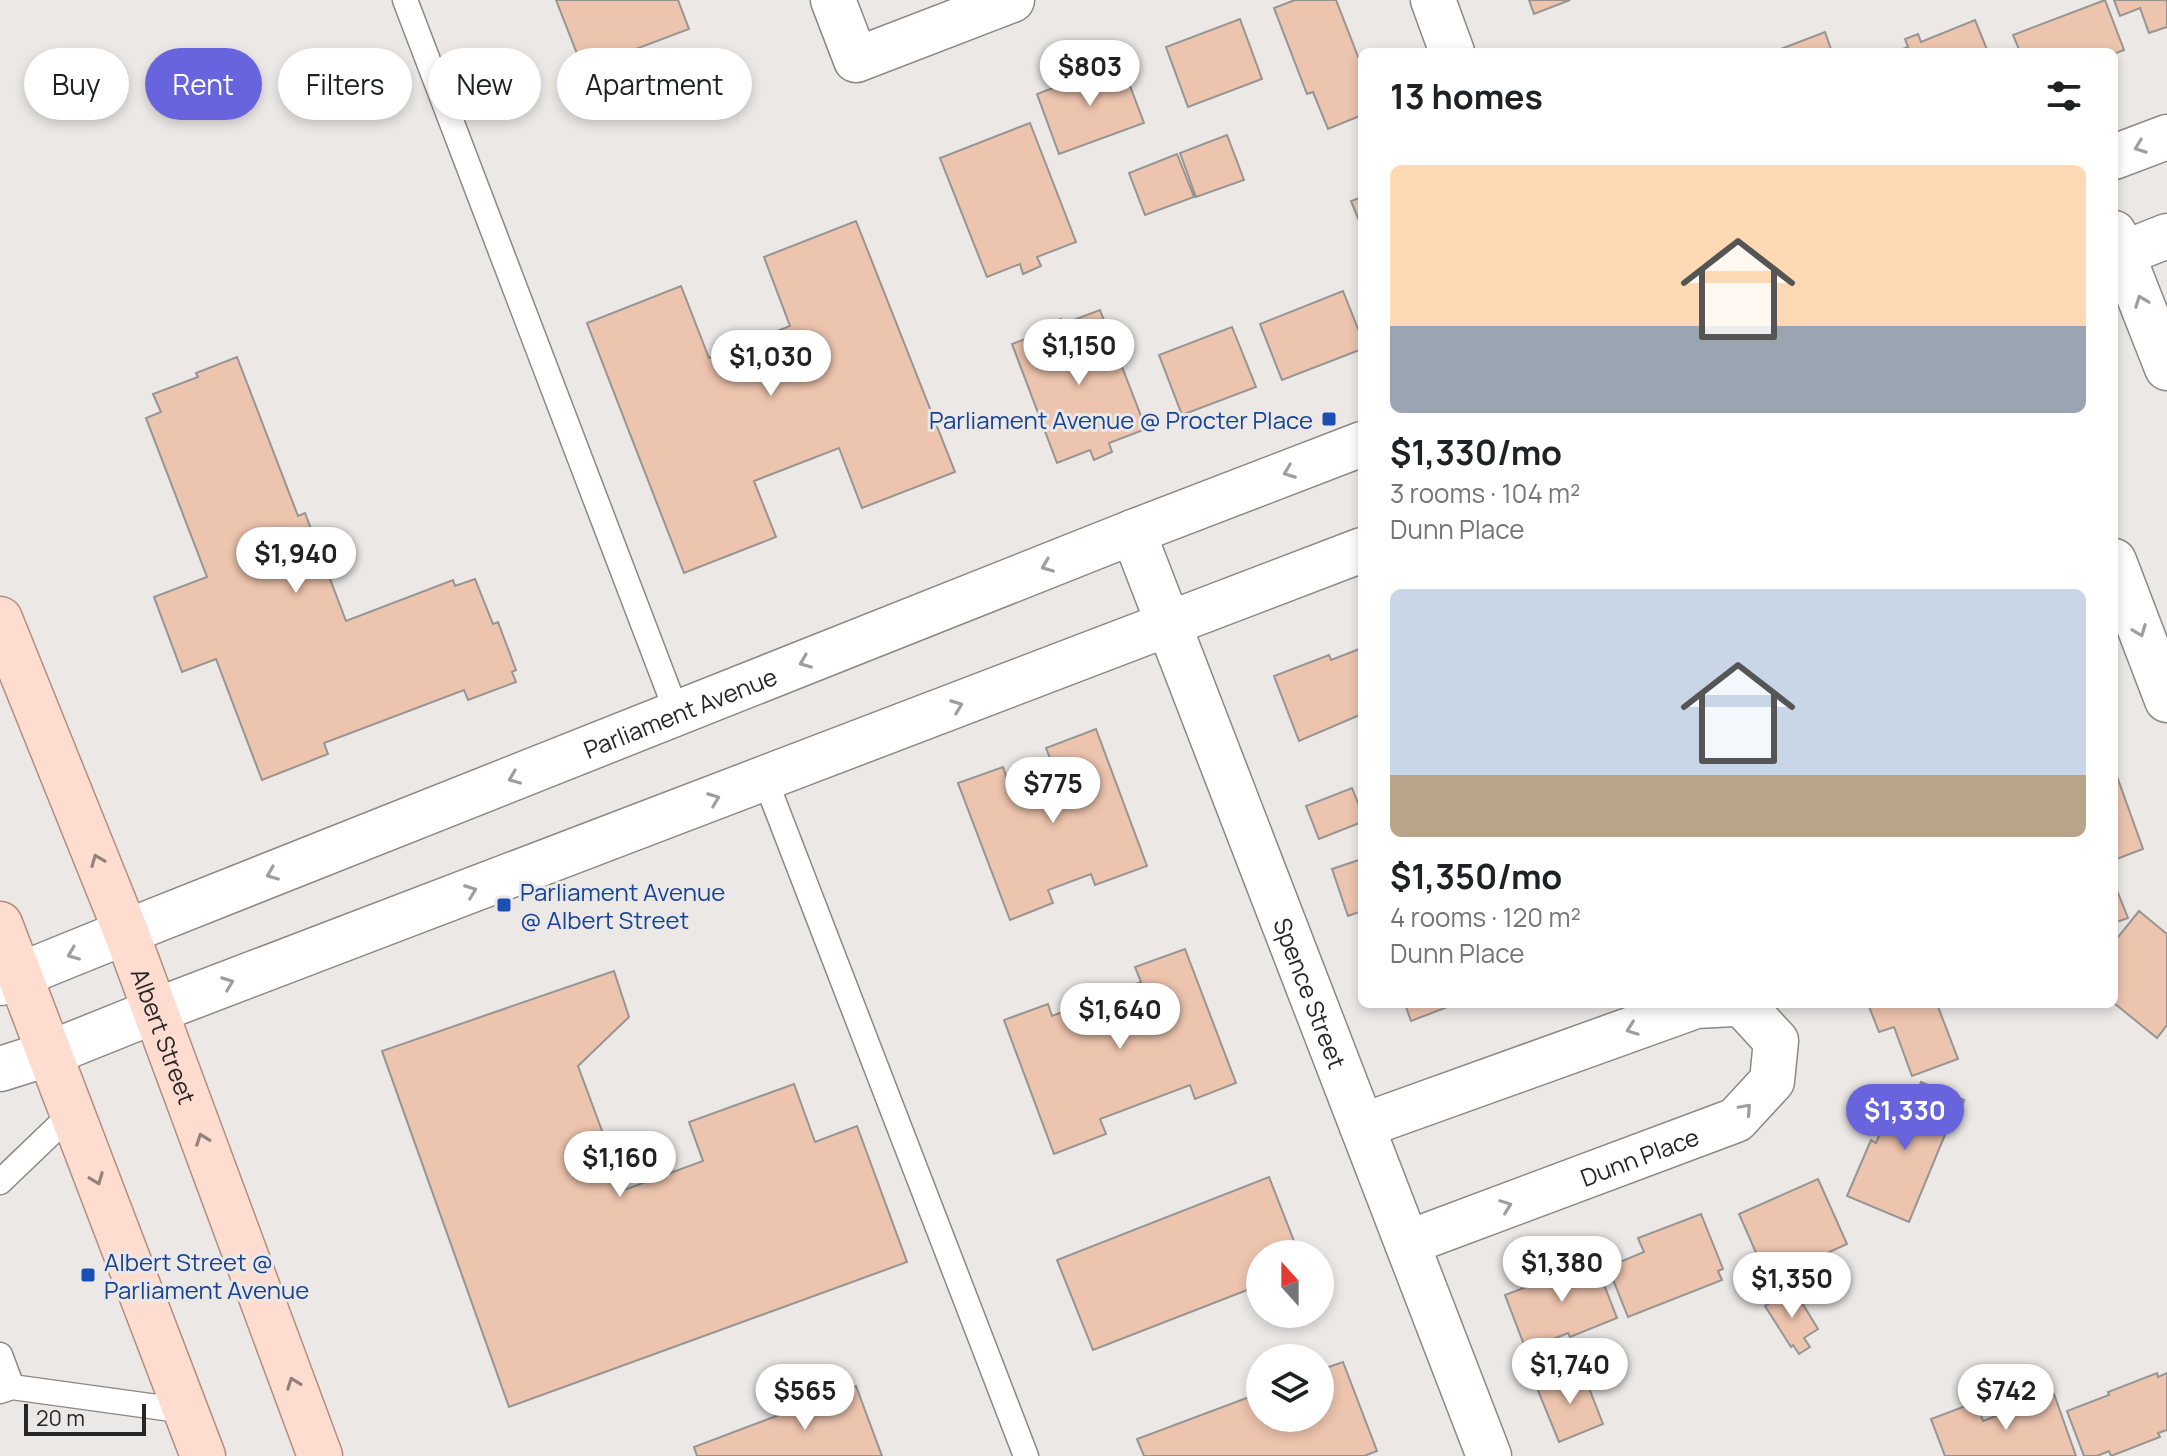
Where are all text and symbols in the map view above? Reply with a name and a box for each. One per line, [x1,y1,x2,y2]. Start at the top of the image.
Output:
pin: $803 [1043,40,1137,108]
chip: Buy [24,48,129,120]
chip: Rent [145,48,262,120]
chip: Filters [278,48,412,120]
chip: New [428,48,541,120]
chip: Apartment [557,48,752,120]
text: $803 [1058,48,1122,84]
text: 13 homes [1390,73,1543,119]
icon: filters [2042,74,2086,118]
one-way arrow [2134,137,2148,154]
icon: home [1666,217,1810,361]
one-way arrow [2134,295,2151,309]
pin: $1,150 [1014,319,1144,387]
text: $1,150 [1041,327,1117,363]
pin: $1,030 [706,330,836,398]
text: $1,030 [729,338,813,374]
place label: Parliament Avenue @ Procter Place [929,403,1313,436]
marker: Parliament Avenue @ Procter Place [1320,410,1338,428]
text: $1,330/mo [1390,429,1562,475]
one-way arrow [1283,462,1297,479]
text: 3 rooms · 104 m² [1390,475,1580,511]
text: Dunn Place [1390,511,1524,547]
pin: $1,940 [231,527,361,595]
text: $1,940 [254,535,338,571]
one-way arrow [1041,556,1055,573]
one-way arrow [2131,623,2147,637]
icon: home [1666,641,1810,785]
one-way arrow [799,652,813,669]
street label: Parliament Avenue [578,659,781,765]
one-way arrow [949,699,963,716]
pin: $775 [1006,757,1100,825]
text: $775 [1023,765,1083,801]
one-way arrow [508,769,522,785]
one-way arrow [706,792,720,809]
text: $1,350/mo [1390,853,1562,899]
one-way arrow [90,854,107,868]
one-way arrow [266,864,280,881]
place label: Parliament Avenue @ Albert Street [520,875,725,936]
one-way arrow [463,884,477,901]
marker: Parliament Avenue @ Albert Street [495,896,513,914]
text: 4 rooms · 120 m² [1390,899,1581,935]
street label: Spence Street [1267,913,1355,1073]
text: Dunn Place [1390,935,1524,971]
one-way arrow [67,944,81,960]
street label: Albert Street [124,963,205,1108]
one-way arrow [220,976,234,993]
pin: $1,640 [1055,983,1185,1051]
text: $1,640 [1078,991,1162,1027]
one-way arrow [1626,1019,1640,1036]
pin: $1,330 [1840,1084,1970,1152]
text: $1,330 [1864,1092,1946,1128]
one-way arrow [1736,1104,1750,1119]
street label: Dunn Place [1575,1119,1703,1193]
pin: $1,160 [555,1131,685,1199]
one-way arrow [196,1133,212,1147]
text: $1,160 [582,1139,658,1175]
one-way arrow [87,1171,103,1185]
one-way arrow [1498,1199,1512,1216]
pin: $1,380 [1497,1236,1627,1304]
north arrow [1246,1240,1334,1328]
map controls [1246,1240,1334,1432]
text: $1,380 [1521,1244,1603,1280]
place label: Albert Street @ Parliament Avenue [104,1245,309,1306]
pin: $1,350 [1727,1252,1857,1320]
text: $1,350 [1751,1260,1833,1296]
marker: Albert Street @ Parliament Avenue [79,1266,97,1284]
pin: $1,740 [1505,1338,1635,1406]
button: layers [1246,1344,1334,1432]
text: $1,740 [1530,1346,1610,1382]
pin: $565 [758,1364,852,1432]
pin: $742 [1959,1364,2053,1432]
text: $565 [774,1372,836,1408]
text: $742 [1976,1372,2036,1408]
one-way arrow [286,1377,303,1391]
scale bar [24,1400,146,1436]
text: 20 m [36,1403,85,1433]

